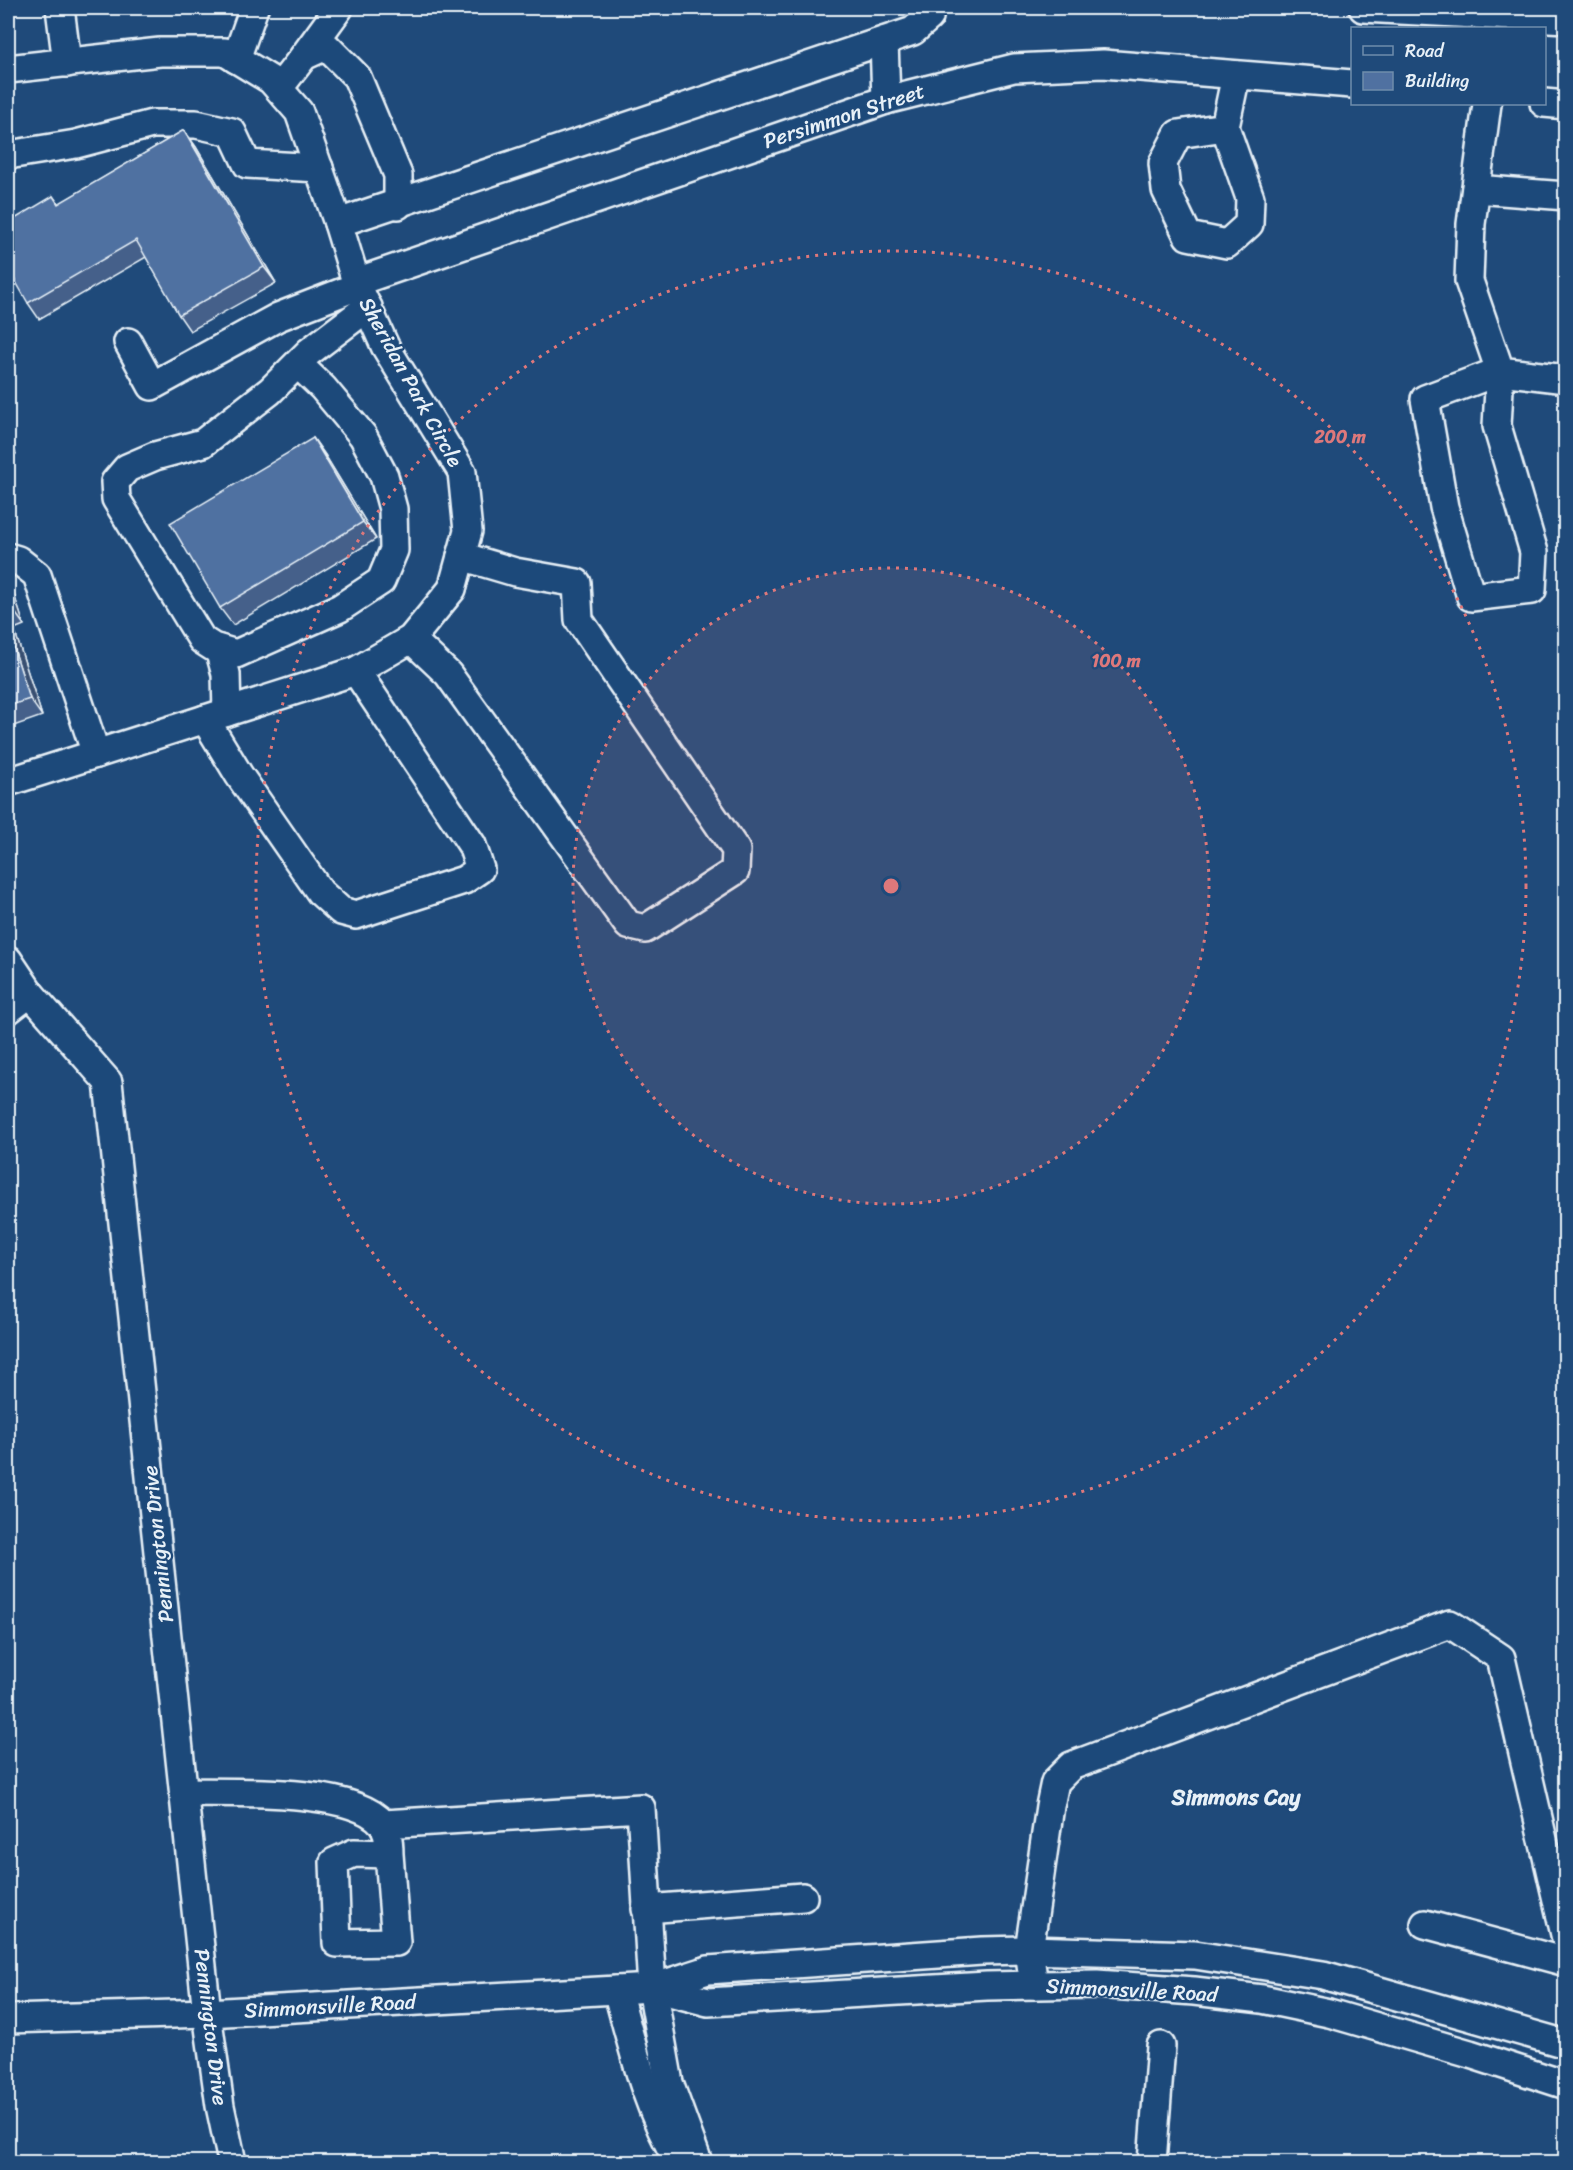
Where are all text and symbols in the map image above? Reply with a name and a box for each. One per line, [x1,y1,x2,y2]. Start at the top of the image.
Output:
legend [1351,27,1546,105]
text: Road [1405,35,1445,67]
text: Building [1405,65,1469,97]
street label: Persimmon Street [758,72,930,160]
street label: Sheridan Park Circle [348,290,474,474]
text: 200 m [1313,421,1366,453]
text: 100 m [1092,645,1141,677]
centre of rings [881,876,901,896]
street label: Pennington Drive [131,1463,185,1625]
district label: Simmons Cay [1171,1778,1301,1817]
street label: Pennington Drive [183,1946,240,2108]
street label: Simmonsville Road [1045,1967,1221,2014]
street label: Simmonsville Road [243,1982,419,2029]

